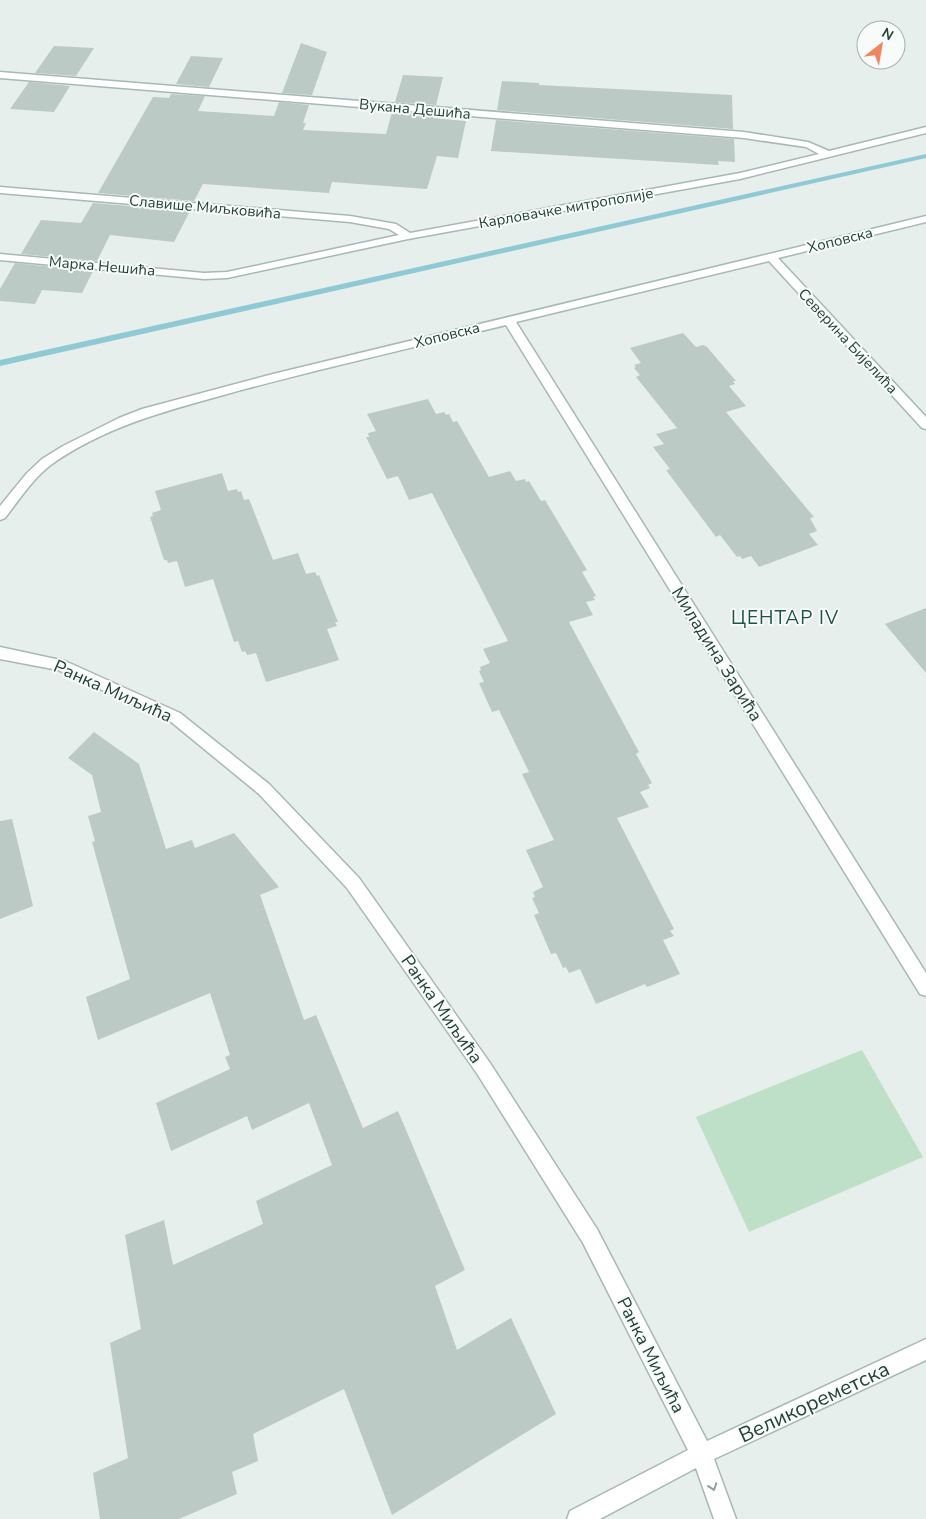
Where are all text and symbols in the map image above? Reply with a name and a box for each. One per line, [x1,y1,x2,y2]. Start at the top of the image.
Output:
north arrow [856,20,906,70]
text: N [878,23,897,45]
street label: Вукана Дешића [358,94,472,124]
street label: Карловачке митрополије [477,183,655,233]
street label: Славише Миљковића [128,190,282,224]
street label: Хоповска [805,222,875,258]
street label: Марка Нешића [48,251,156,281]
street label: Северина Бијелића [794,284,902,398]
street label: Хоповска [412,317,482,353]
street label: Миладина Зарића [666,582,768,726]
district label: ЦЕНТАР IV [731,605,839,631]
street label: Ранка Миљића [50,654,176,728]
street label: Ранка Миљића [396,950,488,1068]
street label: Ранка Миљића [611,1293,691,1417]
street label: Великореметска [734,1355,894,1449]
one-way arrow [707,1482,717,1490]

